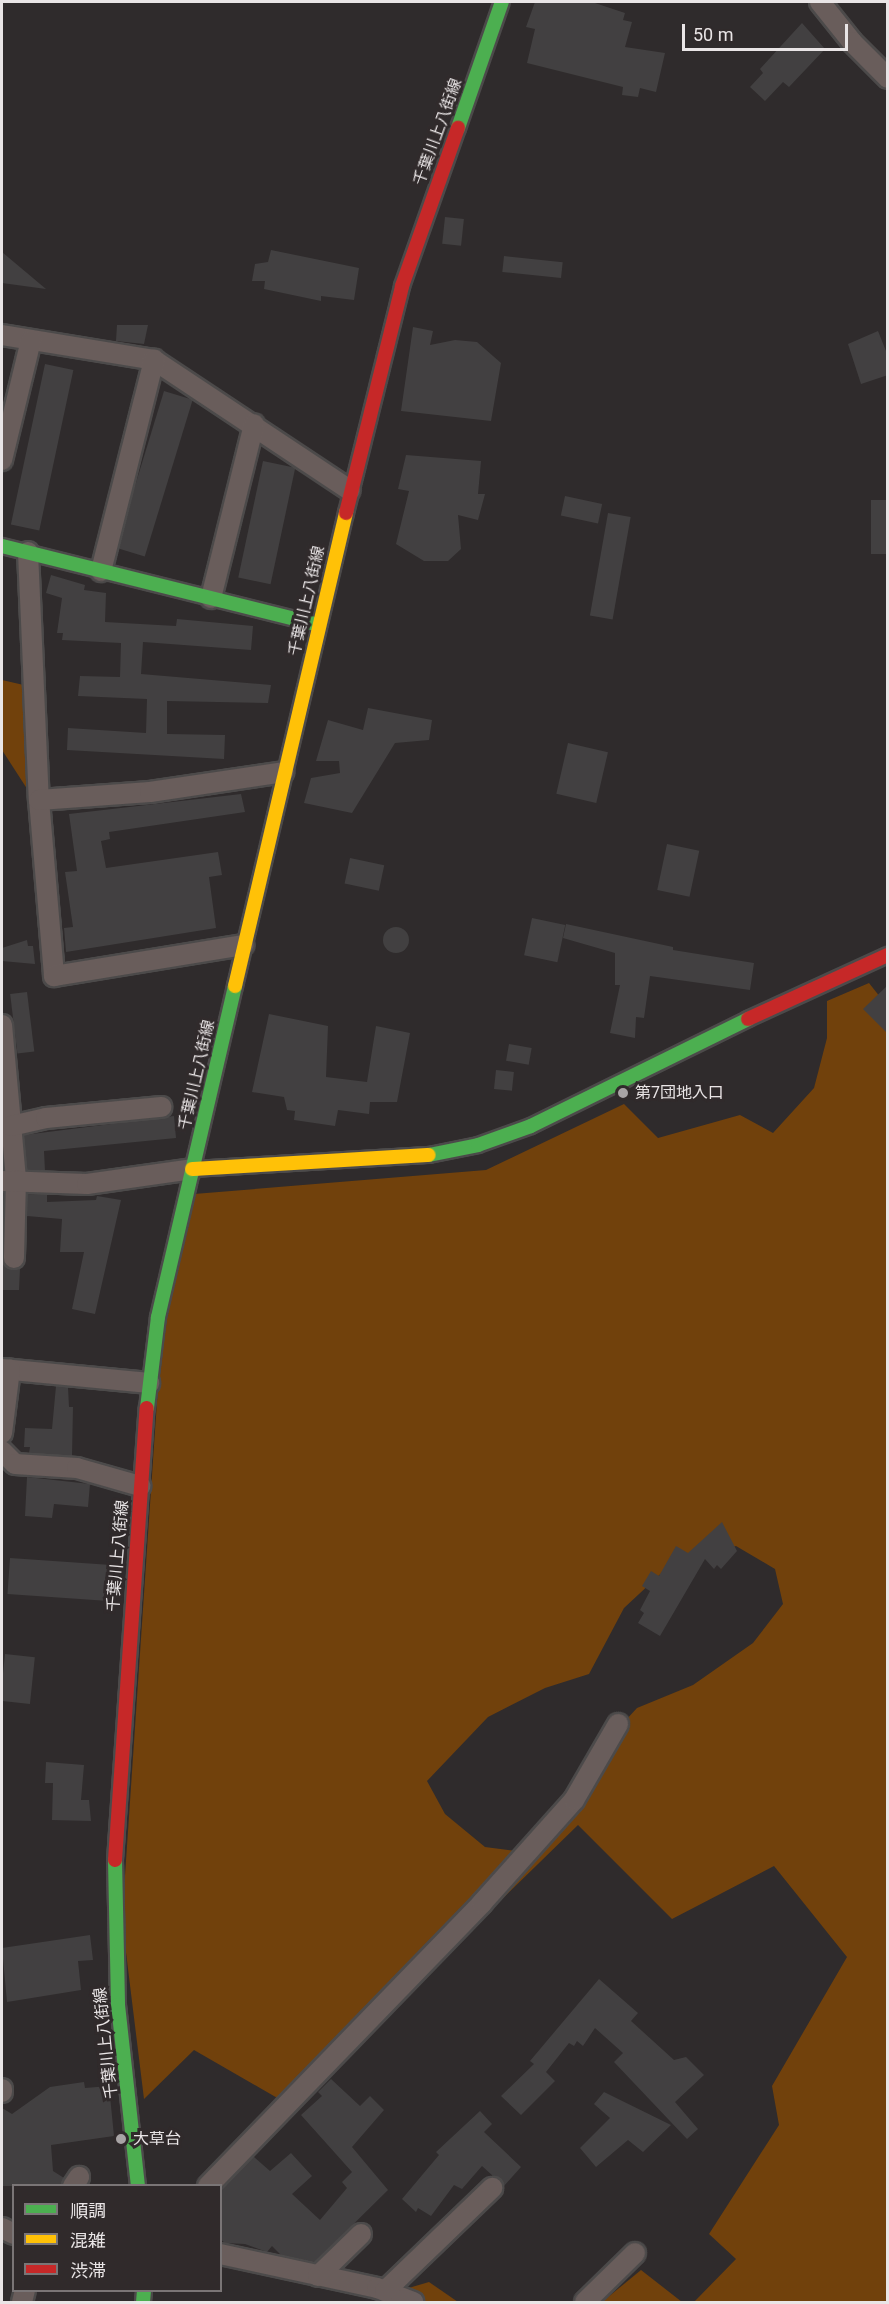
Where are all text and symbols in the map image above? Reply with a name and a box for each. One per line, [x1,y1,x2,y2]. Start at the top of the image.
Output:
scale bar [685,12,852,50]
text: 50 m [693,24,733,45]
street label: 千葉川上八街線 [410,76,466,188]
street label: 千葉川上八街線 [285,544,329,658]
street label: 千葉川上八街線 [175,1018,219,1132]
place label: 第7団地入口 [635,1083,724,1103]
marker: 第7団地入口 [616,1086,630,1100]
street label: 千葉川上八街線 [104,1499,132,1613]
street label: 千葉川上八街線 [91,1986,121,2100]
place label: 大草台 [133,2129,181,2149]
marker: 大草台 [114,2132,128,2146]
legend [12,2184,222,2292]
text: 順調 [70,2200,106,2221]
text: 混雑 [70,2230,106,2251]
text: 渋滞 [70,2260,106,2281]

